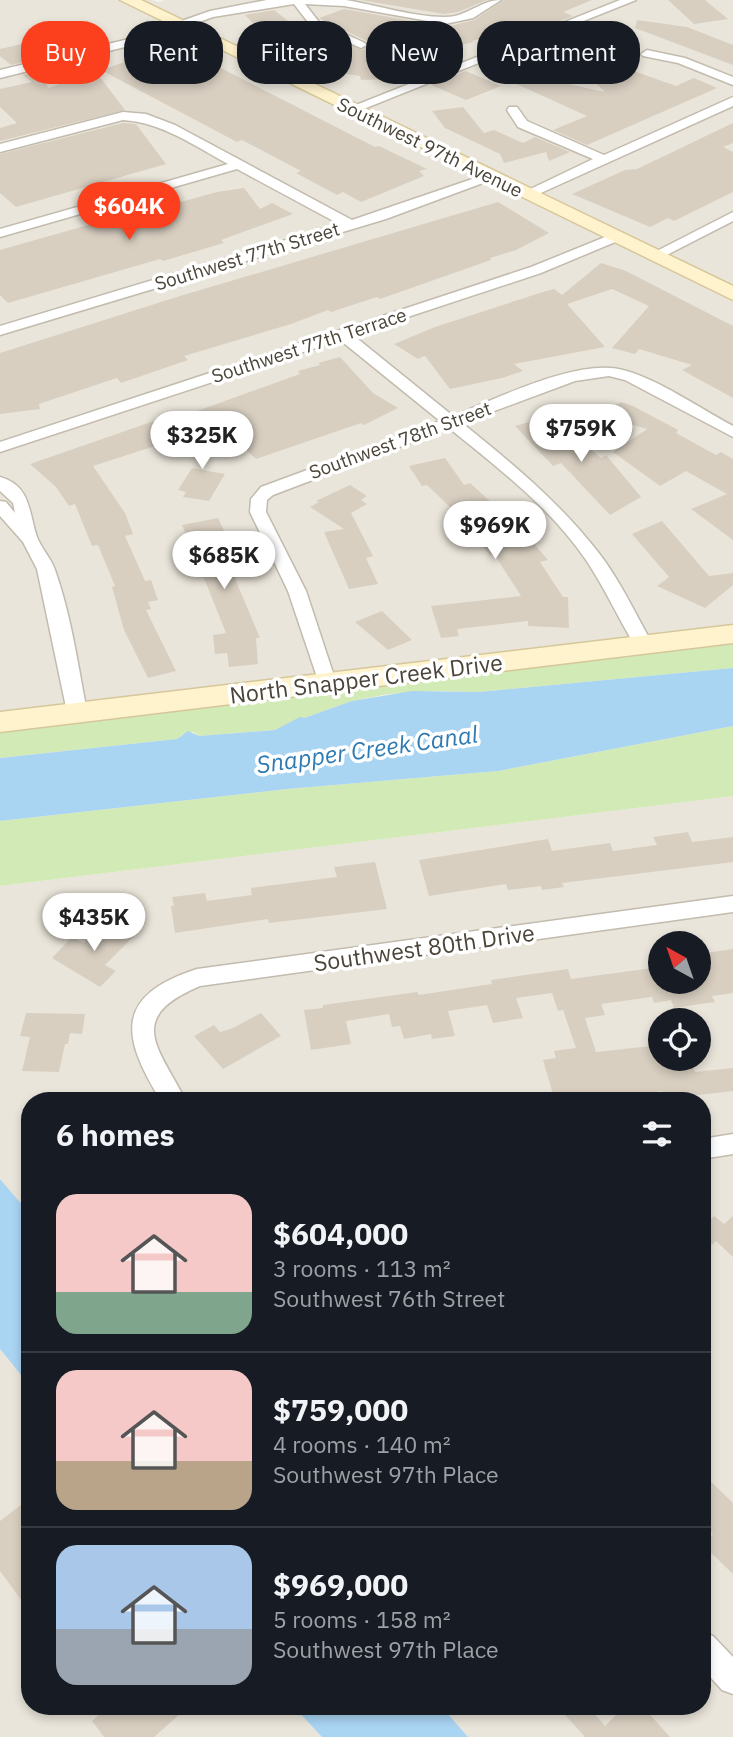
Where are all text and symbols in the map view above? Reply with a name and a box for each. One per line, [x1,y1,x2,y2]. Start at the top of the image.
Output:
chip: Buy [21,21,110,84]
chip: Rent [124,21,223,84]
chip: Filters [237,21,352,84]
chip: New [366,21,463,84]
chip: Apartment [477,21,640,84]
street label: Southwest 97th Avenue [333,92,527,202]
pin: $604K [80,182,178,242]
text: $604K [93,190,165,220]
street label: Southwest 77th Street [152,216,342,296]
street label: Southwest 77th Terrace [208,302,410,388]
street label: Southwest 78th Street [306,396,494,484]
pin: $759K [532,405,630,464]
pin: $325K [153,412,251,471]
text: $759K [545,412,617,442]
text: $325K [166,419,238,449]
pin: $969K [446,502,544,561]
text: $969K [459,509,531,539]
pin: $685K [175,532,273,591]
text: $685K [188,539,260,569]
street label: North Snapper Creek Drive [228,646,504,710]
water label: Snapper Creek Canal [254,718,480,780]
pin: $435K [45,894,143,953]
text: $435K [58,901,130,931]
street label: Southwest 80th Drive [312,917,536,977]
north arrow [648,931,710,994]
map controls [648,931,711,1071]
button: locate [648,1008,711,1071]
text: 6 homes [56,1115,175,1154]
icon: filters [638,1115,676,1153]
text: $604,000 [273,1214,408,1253]
icon: home [112,1222,196,1306]
text: 3 rooms · 113 m² [273,1253,451,1283]
text: Southwest 76th Street [273,1283,505,1313]
text: $759,000 [273,1390,408,1429]
icon: home [112,1398,196,1482]
text: 4 rooms · 140 m² [273,1429,451,1459]
text: Southwest 97th Place [273,1459,499,1489]
text: $969,000 [273,1565,408,1604]
icon: home [112,1573,196,1657]
text: 5 rooms · 158 m² [273,1604,451,1634]
text: Southwest 97th Place [273,1634,499,1664]

